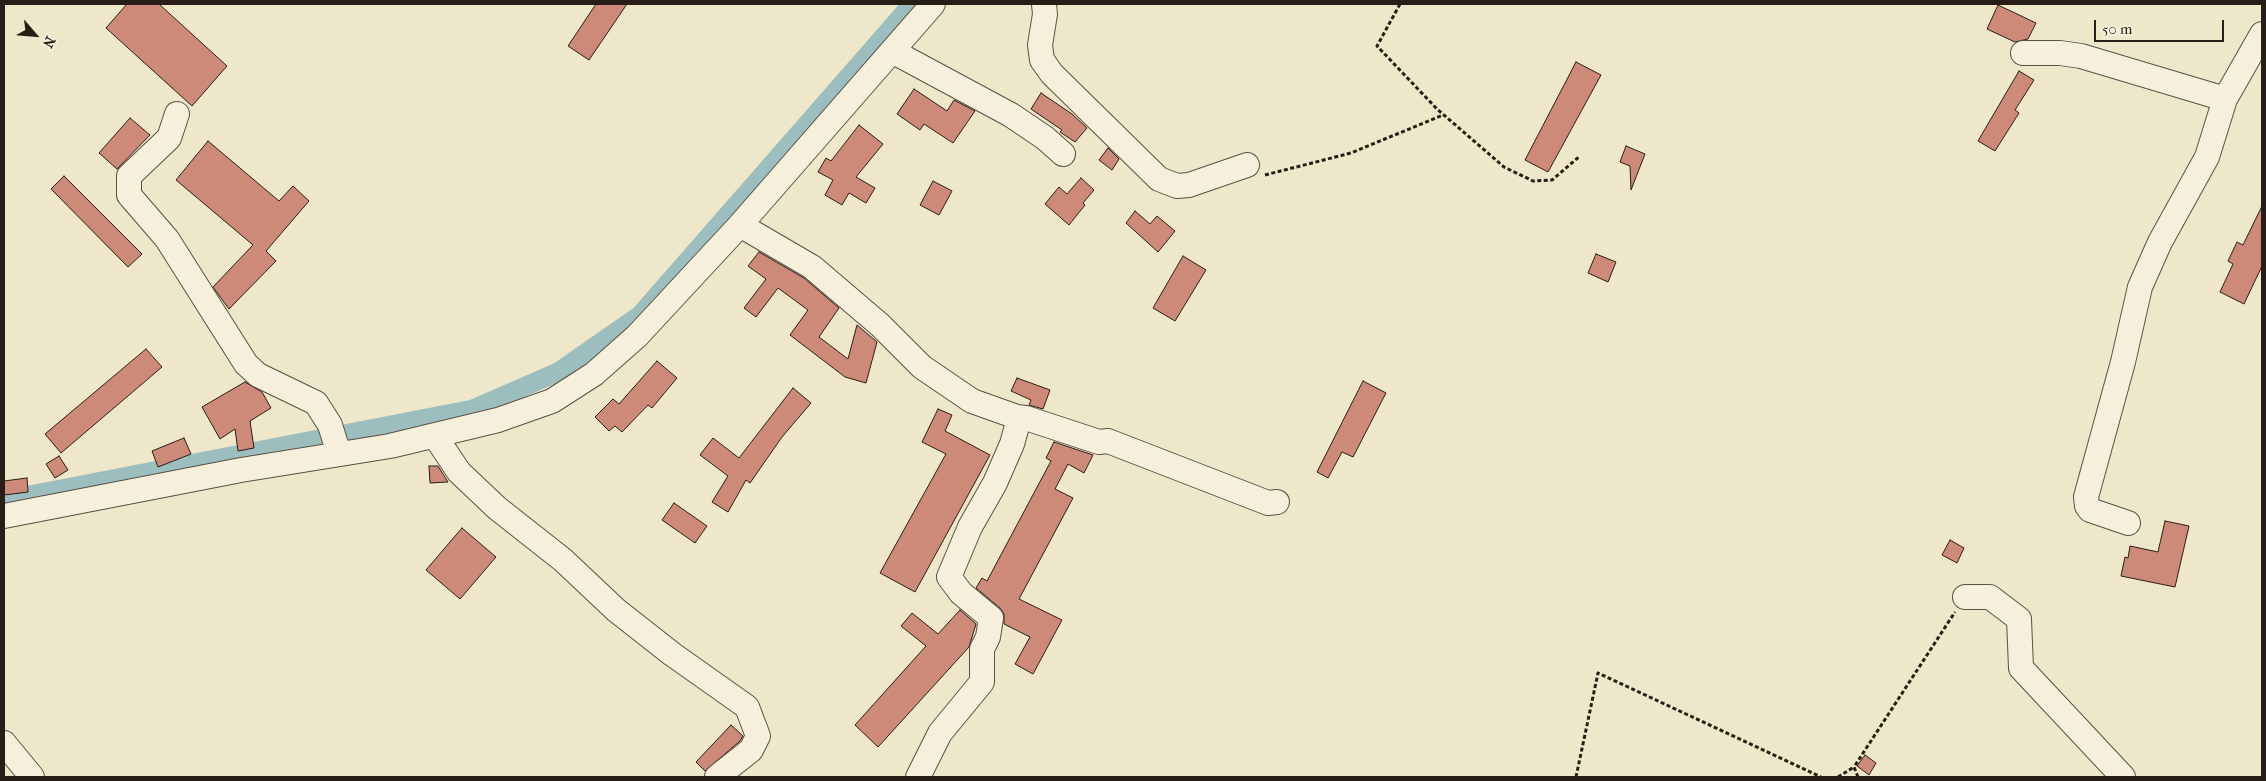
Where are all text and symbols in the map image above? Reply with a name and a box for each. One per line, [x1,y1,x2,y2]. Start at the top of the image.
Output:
north arrow [10,10,60,60]
scale bar [2096,10,2226,42]
text: 50 m [2102,20,2132,38]
text: N [39,33,59,51]

